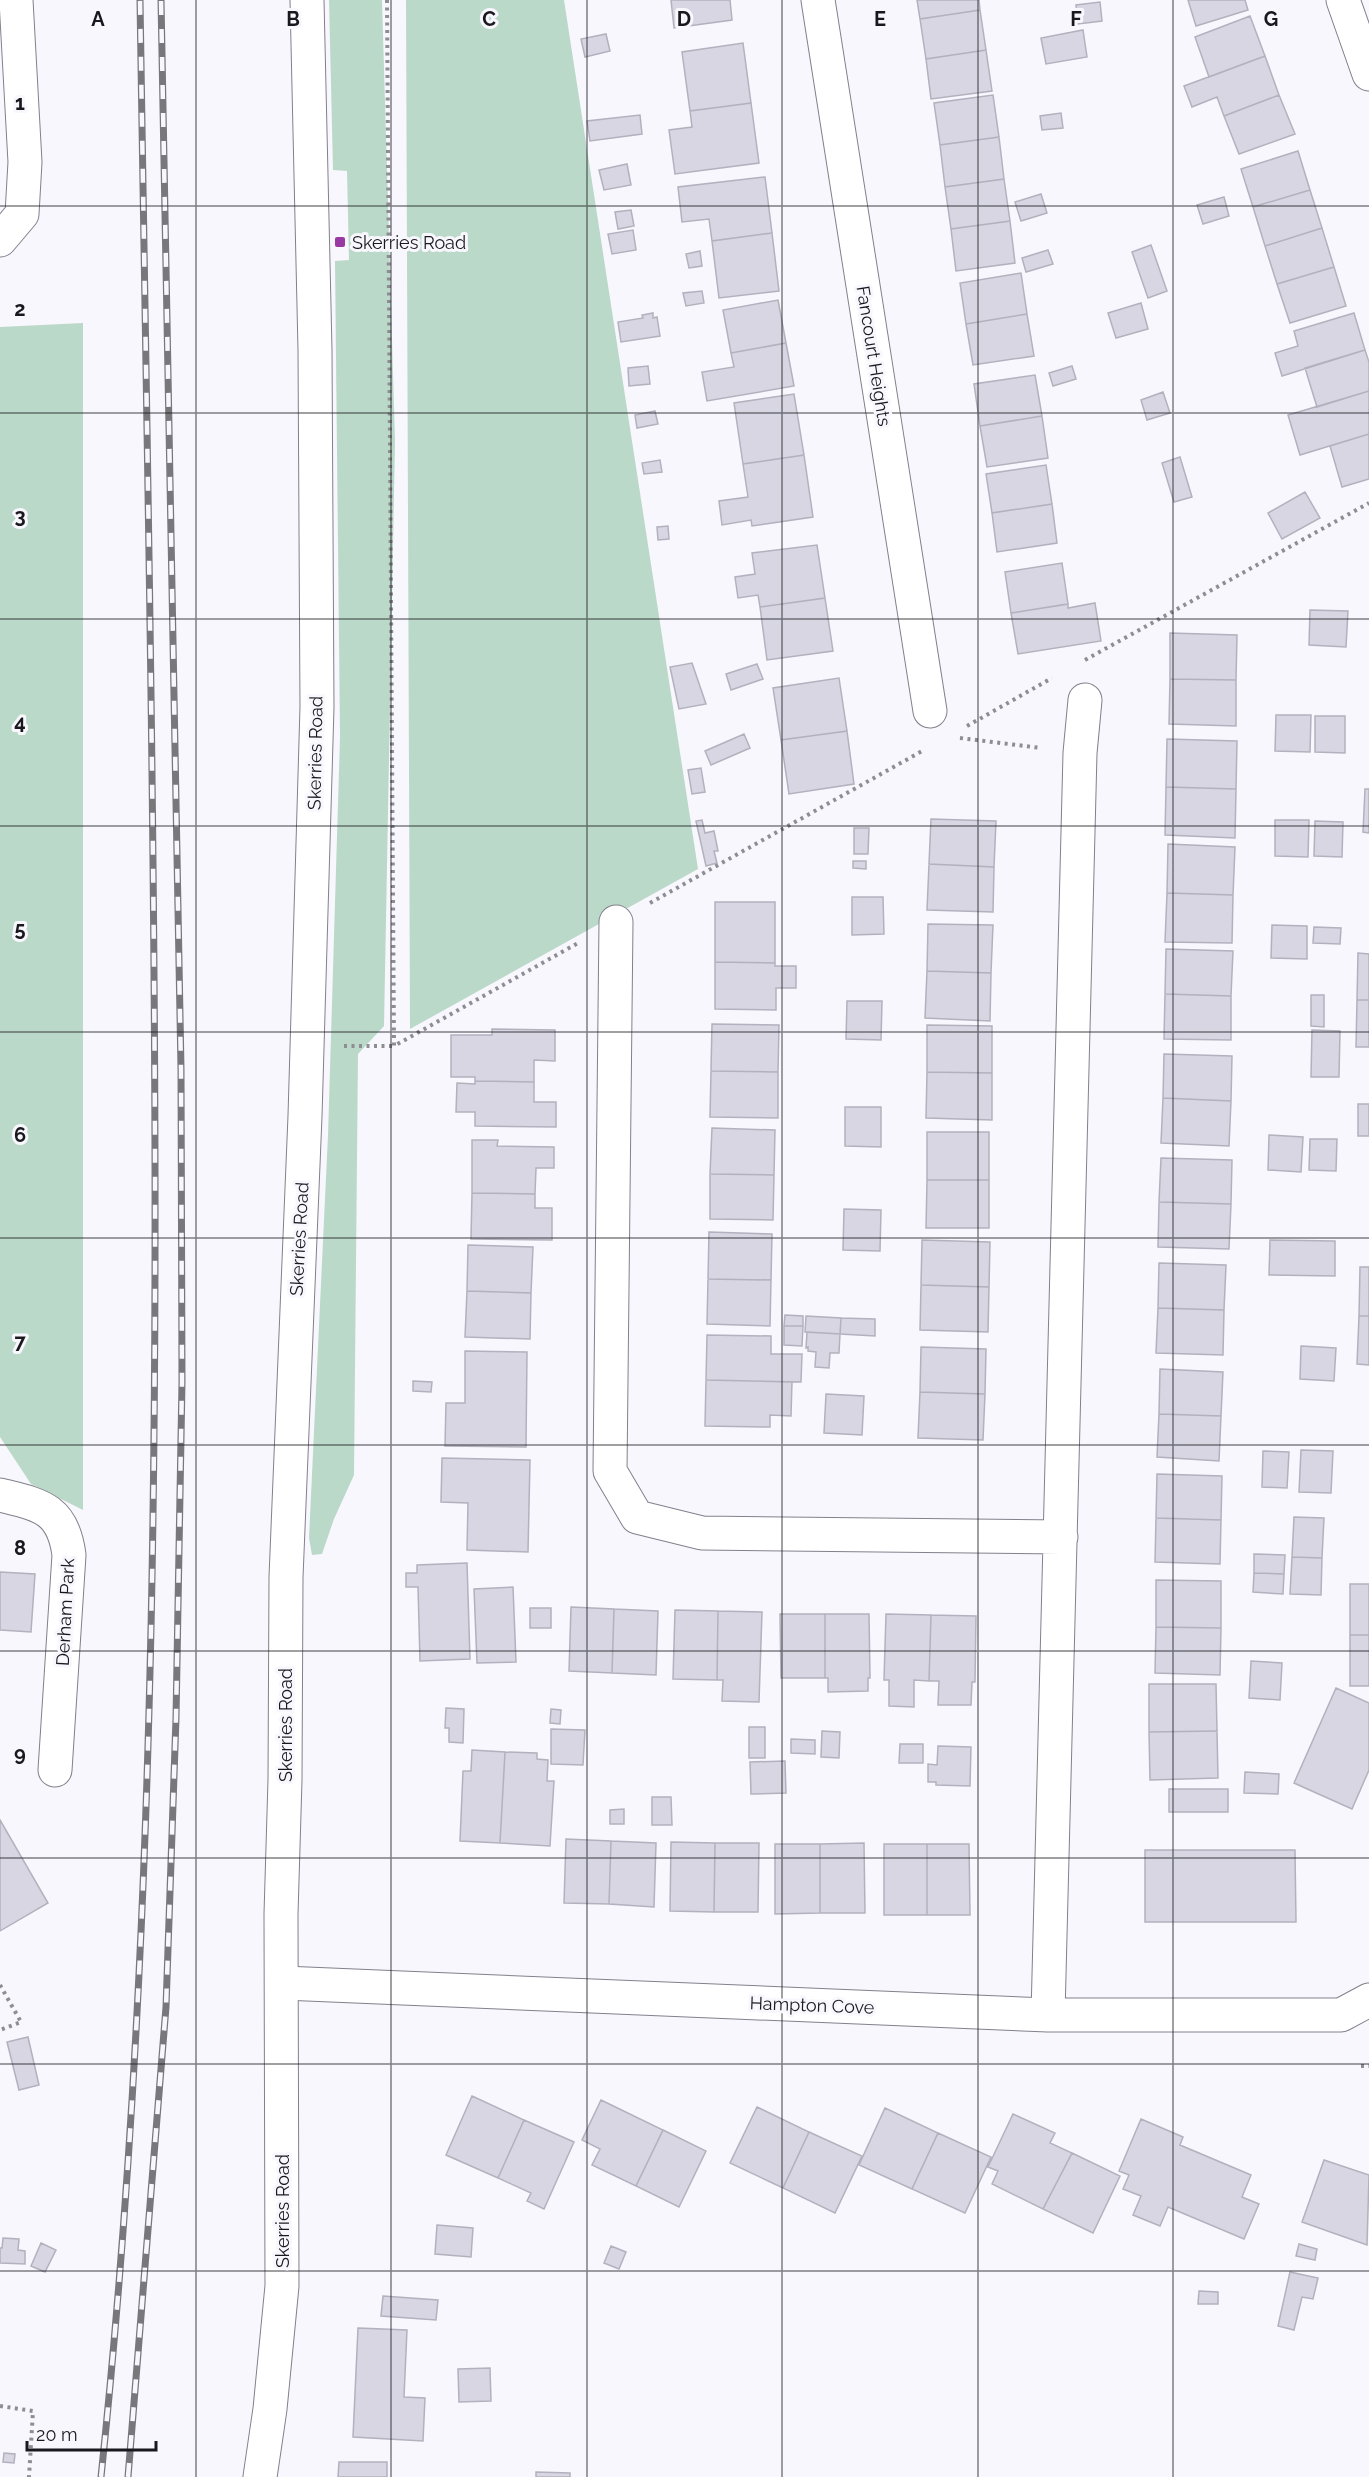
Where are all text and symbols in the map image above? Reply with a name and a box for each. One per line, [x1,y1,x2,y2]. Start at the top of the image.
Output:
text: A [91,7,105,31]
text: B [286,7,300,31]
text: C [482,7,496,31]
text: D [677,7,691,31]
text: E [874,7,886,31]
text: F [1070,7,1082,31]
text: G [1264,7,1278,31]
text: 1 [15,91,25,115]
place label: Skerries Road [352,232,466,253]
marker: Skerries Road [333,235,347,249]
street label: Fancourt Heights [853,284,896,428]
text: 2 [14,297,26,321]
text: 3 [14,504,26,528]
street label: Skerries Road [304,696,326,810]
text: 4 [14,710,26,734]
text: 5 [14,917,26,941]
text: 6 [14,1123,26,1147]
street label: Skerries Road [286,1181,312,1297]
text: 7 [14,1330,26,1354]
text: 8 [14,1536,26,1560]
street label: Derham Park [52,1557,78,1666]
street label: Skerries Road [275,1668,296,1782]
text: 9 [14,1742,26,1766]
street label: Hampton Cove [749,1992,875,2018]
street label: Skerries Road [272,2154,293,2268]
scale bar [27,2414,156,2452]
text: 20 m [36,2424,78,2445]

